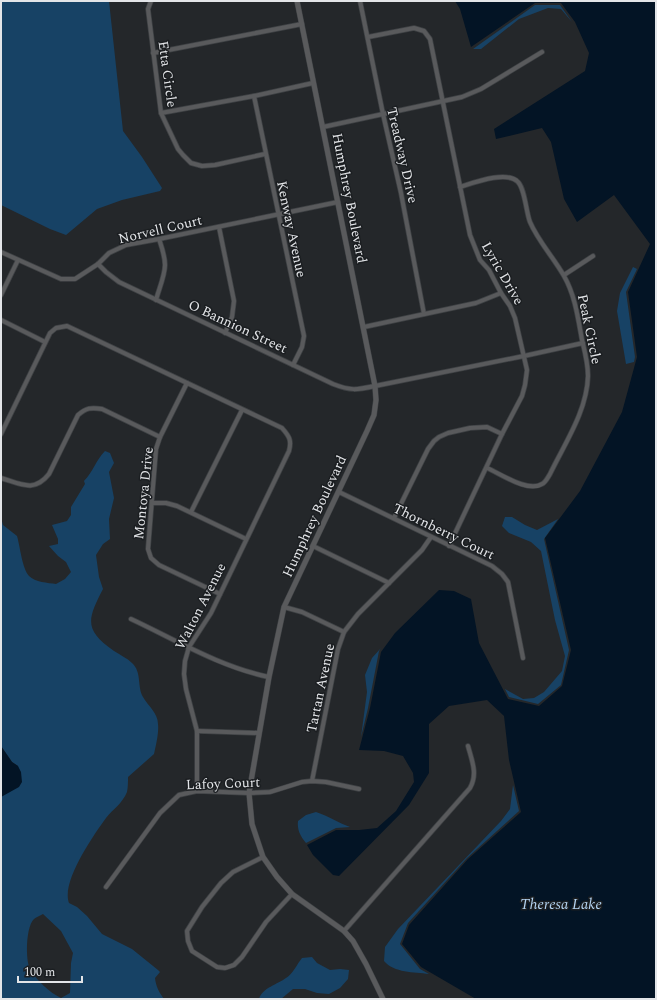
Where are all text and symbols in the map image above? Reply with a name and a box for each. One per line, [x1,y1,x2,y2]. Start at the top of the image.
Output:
street label: Etta Circle [152,39,183,109]
street label: Treadway Drive [381,105,424,205]
street label: Humphrey Boulevard [327,131,372,265]
street label: Kenway Avenue [271,179,312,280]
street label: Norvell Court [116,210,204,249]
street label: Lyric Drive [476,238,529,309]
street label: Peak Circle [572,292,607,366]
street label: O Bannion Street [185,294,291,359]
street label: Montoya Drive [128,445,159,540]
street label: Humphrey Boulevard [277,452,352,581]
street label: Thornberry Court [389,498,498,565]
street label: Walton Avenue [170,559,231,653]
street label: Tartan Avenue [301,641,340,735]
street label: Lafoy Court [186,772,261,795]
water label: Theresa Lake [520,893,602,916]
scale bar [18,958,82,984]
text: 100 m [24,963,55,982]

